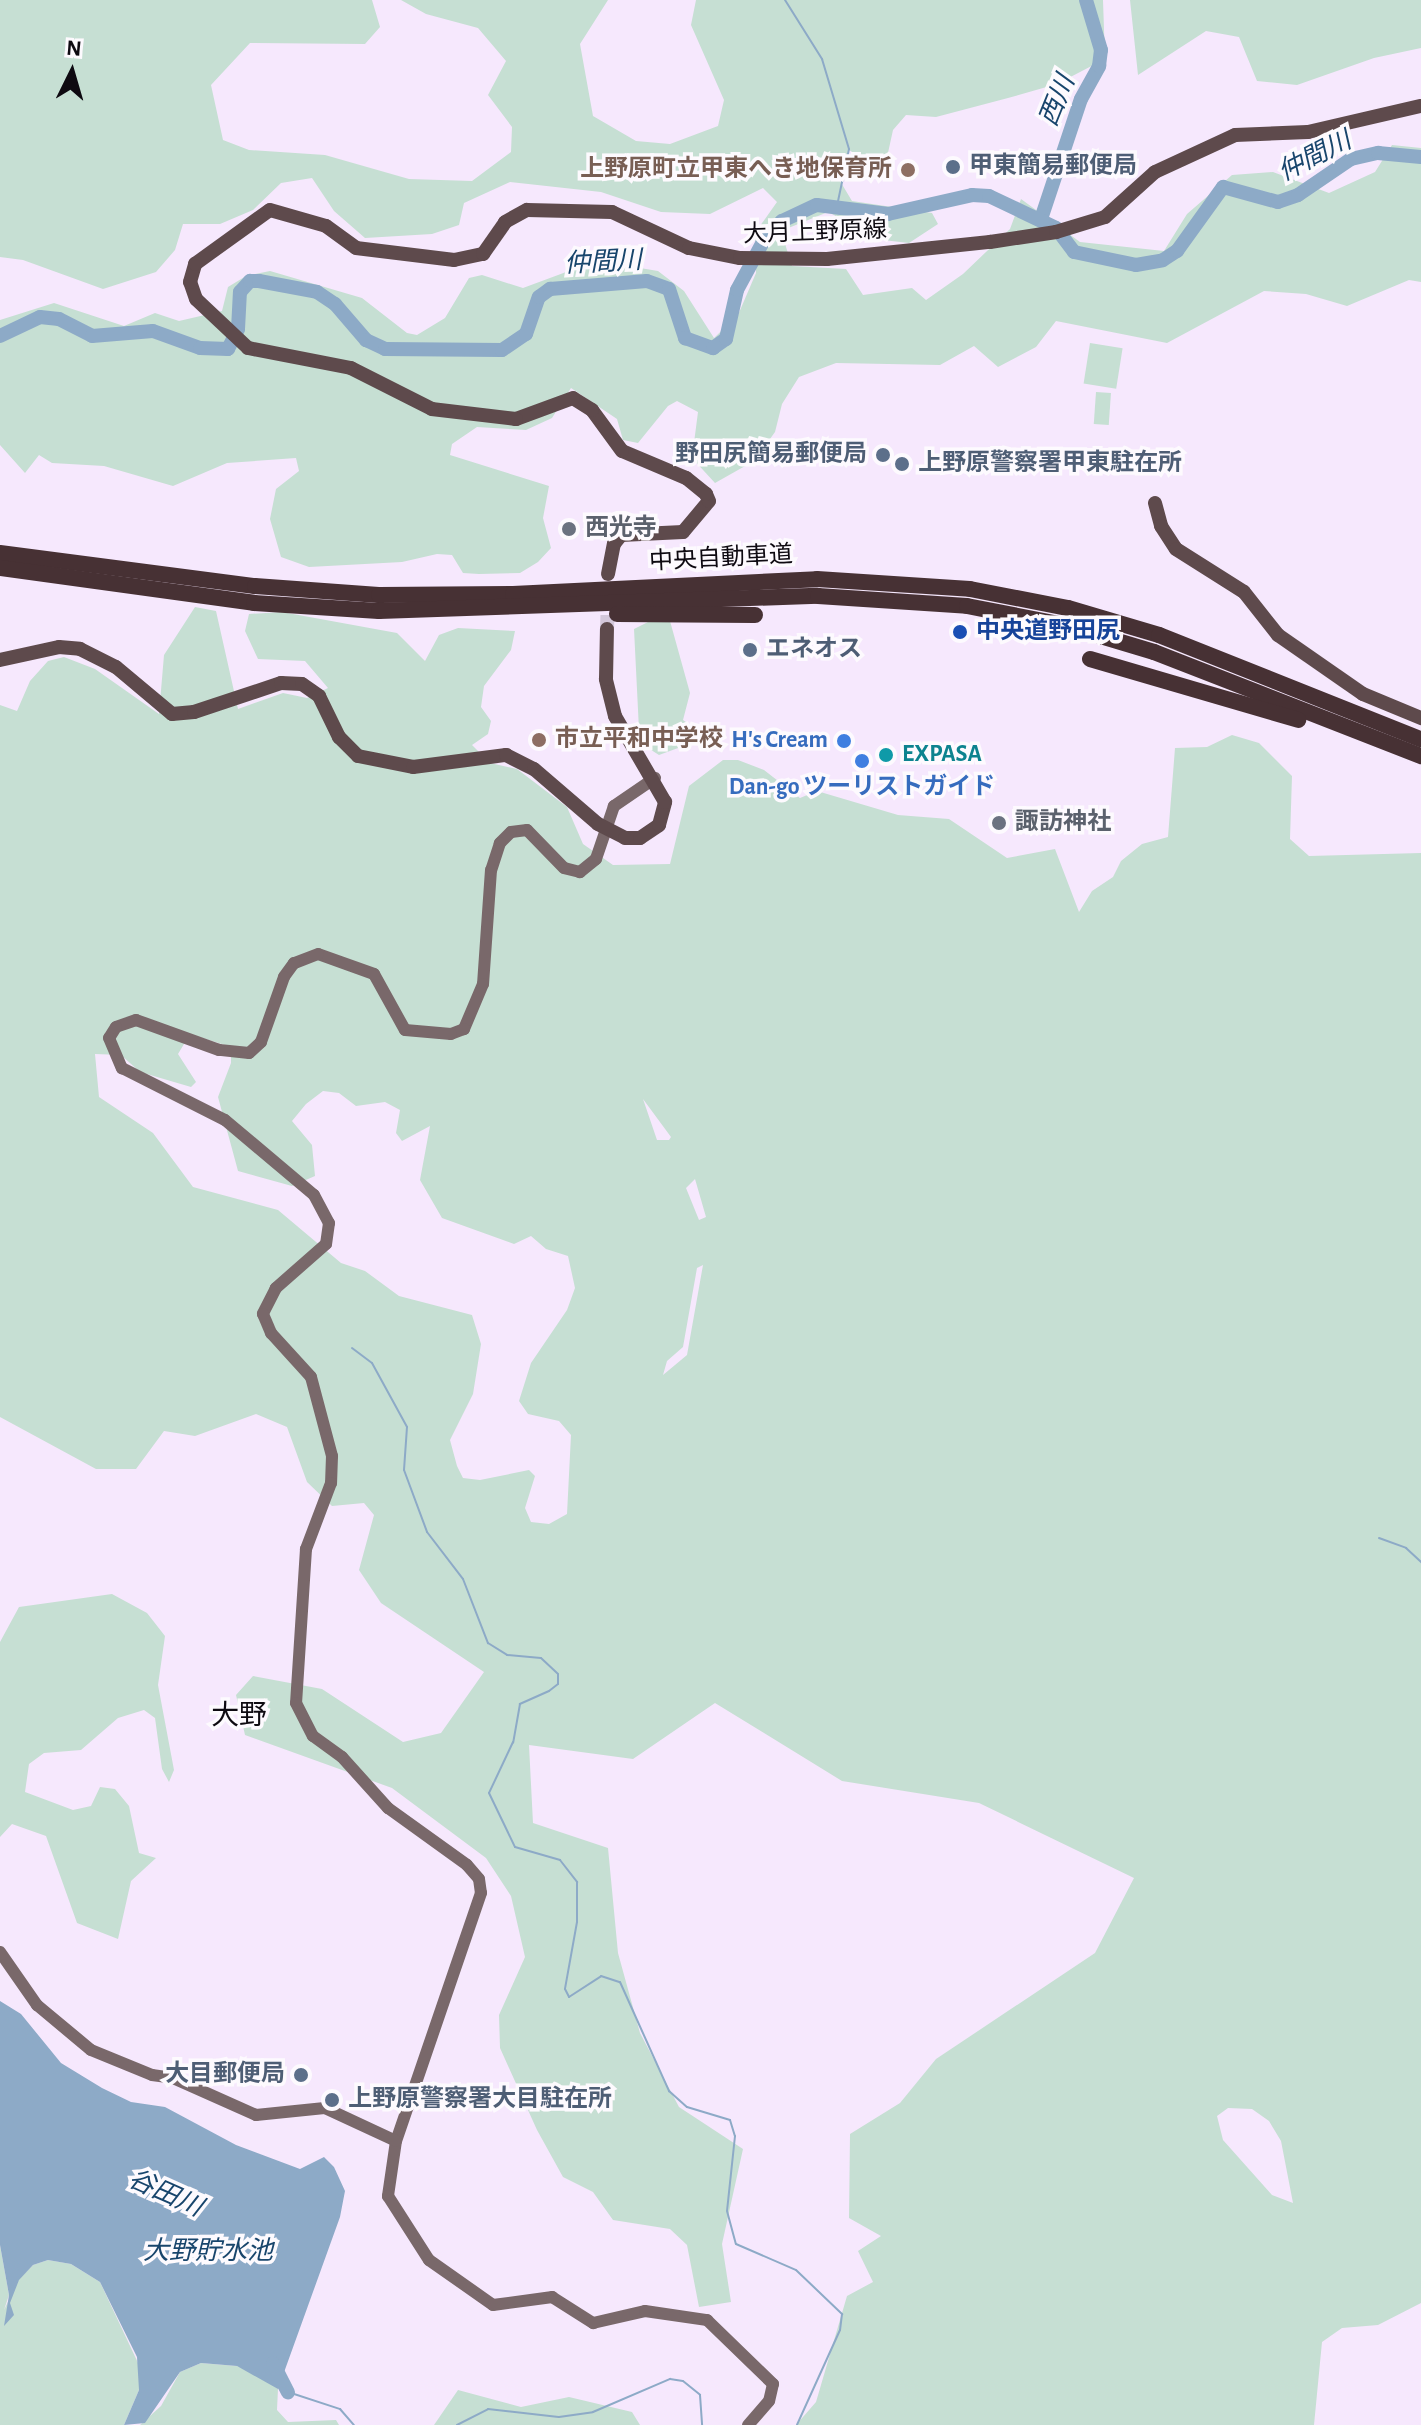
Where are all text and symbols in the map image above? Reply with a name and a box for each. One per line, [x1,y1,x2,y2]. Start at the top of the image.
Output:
north arrow [32,32,112,112]
text: N [66,36,83,60]
water label: 西川 [1034,71,1082,131]
water label: 仲間川 [1273,125,1357,189]
place label: 甲東簡易郵便局 [969,153,1137,181]
place label: 上野原町立甲東へき地保育所 [580,156,892,184]
marker: 甲東簡易郵便局 [944,158,962,176]
marker: 上野原町立甲東へき地保育所 [899,161,917,179]
street label: 大月上野原線 [743,216,887,250]
water label: 仲間川 [563,245,643,281]
place label: 野田尻簡易郵便局 [675,441,867,469]
marker: 野田尻簡易郵便局 [874,446,892,464]
place label: 上野原警察署甲東駐在所 [918,450,1182,478]
marker: 上野原警察署甲東駐在所 [893,455,911,473]
place label: 西光寺 [585,515,657,543]
marker: 西光寺 [560,520,578,538]
street label: 中央自動車道 [648,541,794,577]
place label: 中央道野田尻 [976,618,1120,646]
marker: 中央道野田尻 [951,623,969,641]
place label: エネオス [766,636,862,664]
marker: エネオス [741,641,759,659]
place label: 市立平和中学校 [555,726,723,754]
place label: H's Cream [731,727,828,755]
marker: 市立平和中学校 [530,731,548,749]
marker: H's Cream [835,732,853,750]
place label: EXPASA [902,741,982,769]
marker: EXPASA [877,746,895,764]
marker: Dan-go ツーリストガイド [853,752,871,770]
place label: Dan-go ツーリストガイド [729,774,995,802]
place label: 諏訪神社 [1015,809,1111,837]
marker: 諏訪神社 [990,814,1008,832]
district label: 大野 [211,1699,267,1733]
place label: 大目郵便局 [165,2061,285,2089]
marker: 大目郵便局 [292,2066,310,2084]
place label: 上野原警察署大目駐在所 [348,2086,612,2114]
marker: 上野原警察署大目駐在所 [323,2091,341,2109]
water label: 谷田川 [123,2164,207,2224]
water label: 大野貯水池 [143,2236,273,2268]

